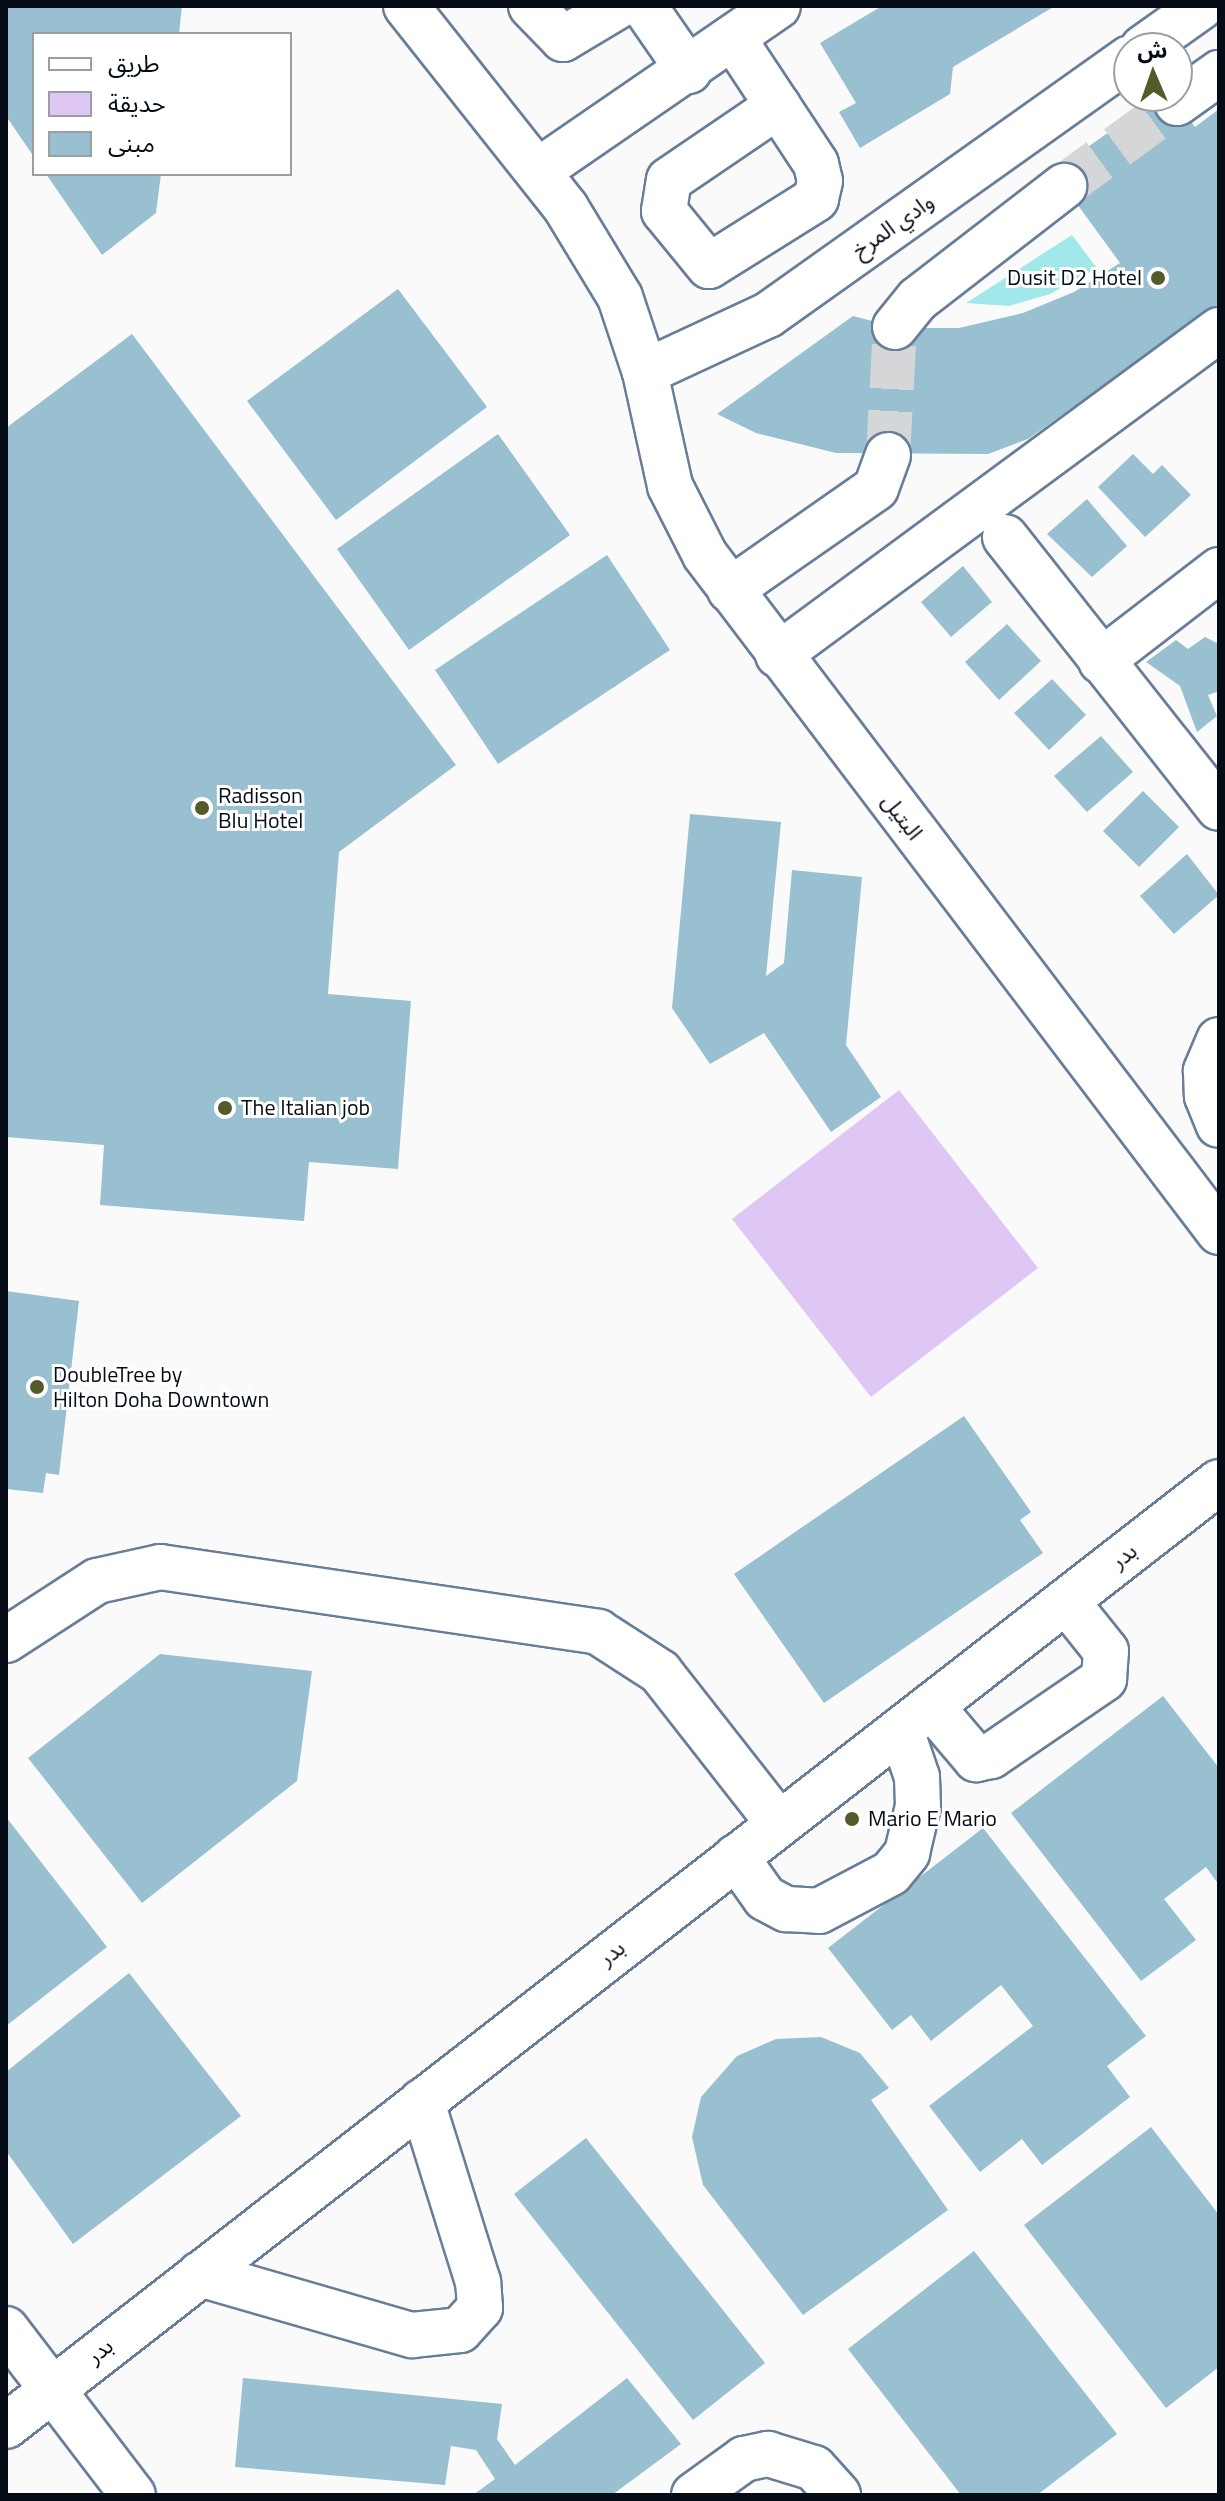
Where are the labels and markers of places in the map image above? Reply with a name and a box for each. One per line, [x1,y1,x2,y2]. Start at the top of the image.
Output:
place label: Dusit D2 Hotel [1007,265,1142,291]
marker: Dusit D2 Hotel [1149,269,1167,287]
place label: Radisson Blu Hotel [218,782,303,834]
marker: Radisson Blu Hotel [193,799,211,817]
place label: The Italian job [241,1095,370,1121]
marker: The Italian job [216,1099,234,1117]
place label: DoubleTree by Hilton Doha Downtown [53,1361,269,1412]
marker: DoubleTree by Hilton Doha Downtown [28,1378,46,1396]
place label: Mario E Mario [868,1806,997,1832]
marker: Mario E Mario [843,1810,861,1828]

